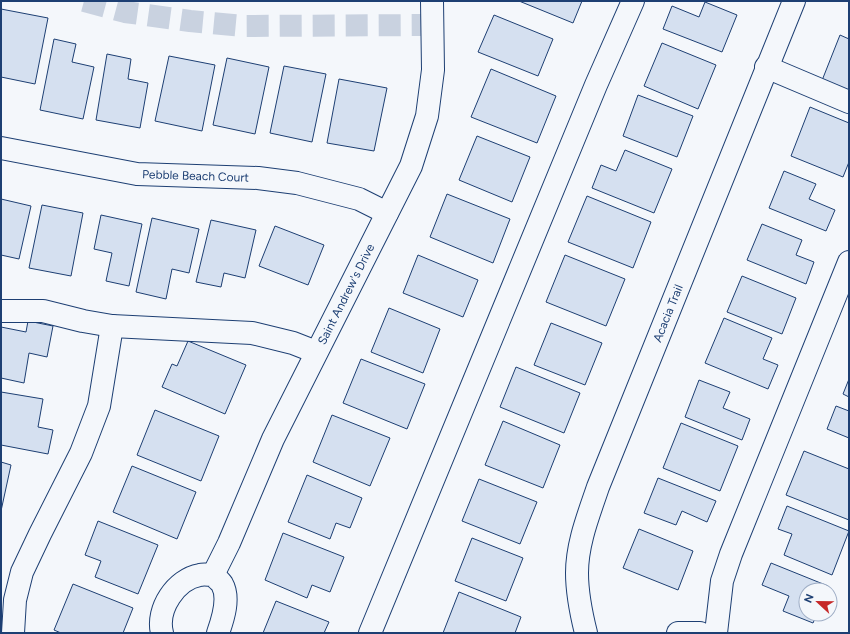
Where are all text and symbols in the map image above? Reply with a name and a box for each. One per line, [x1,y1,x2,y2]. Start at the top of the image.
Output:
street label: Pebble Beach Court [142,167,250,185]
street label: Saint Andrew's Drive [315,241,378,347]
street label: Acacia Trail [650,283,686,344]
north arrow [798,582,838,622]
text: N [802,592,817,605]

